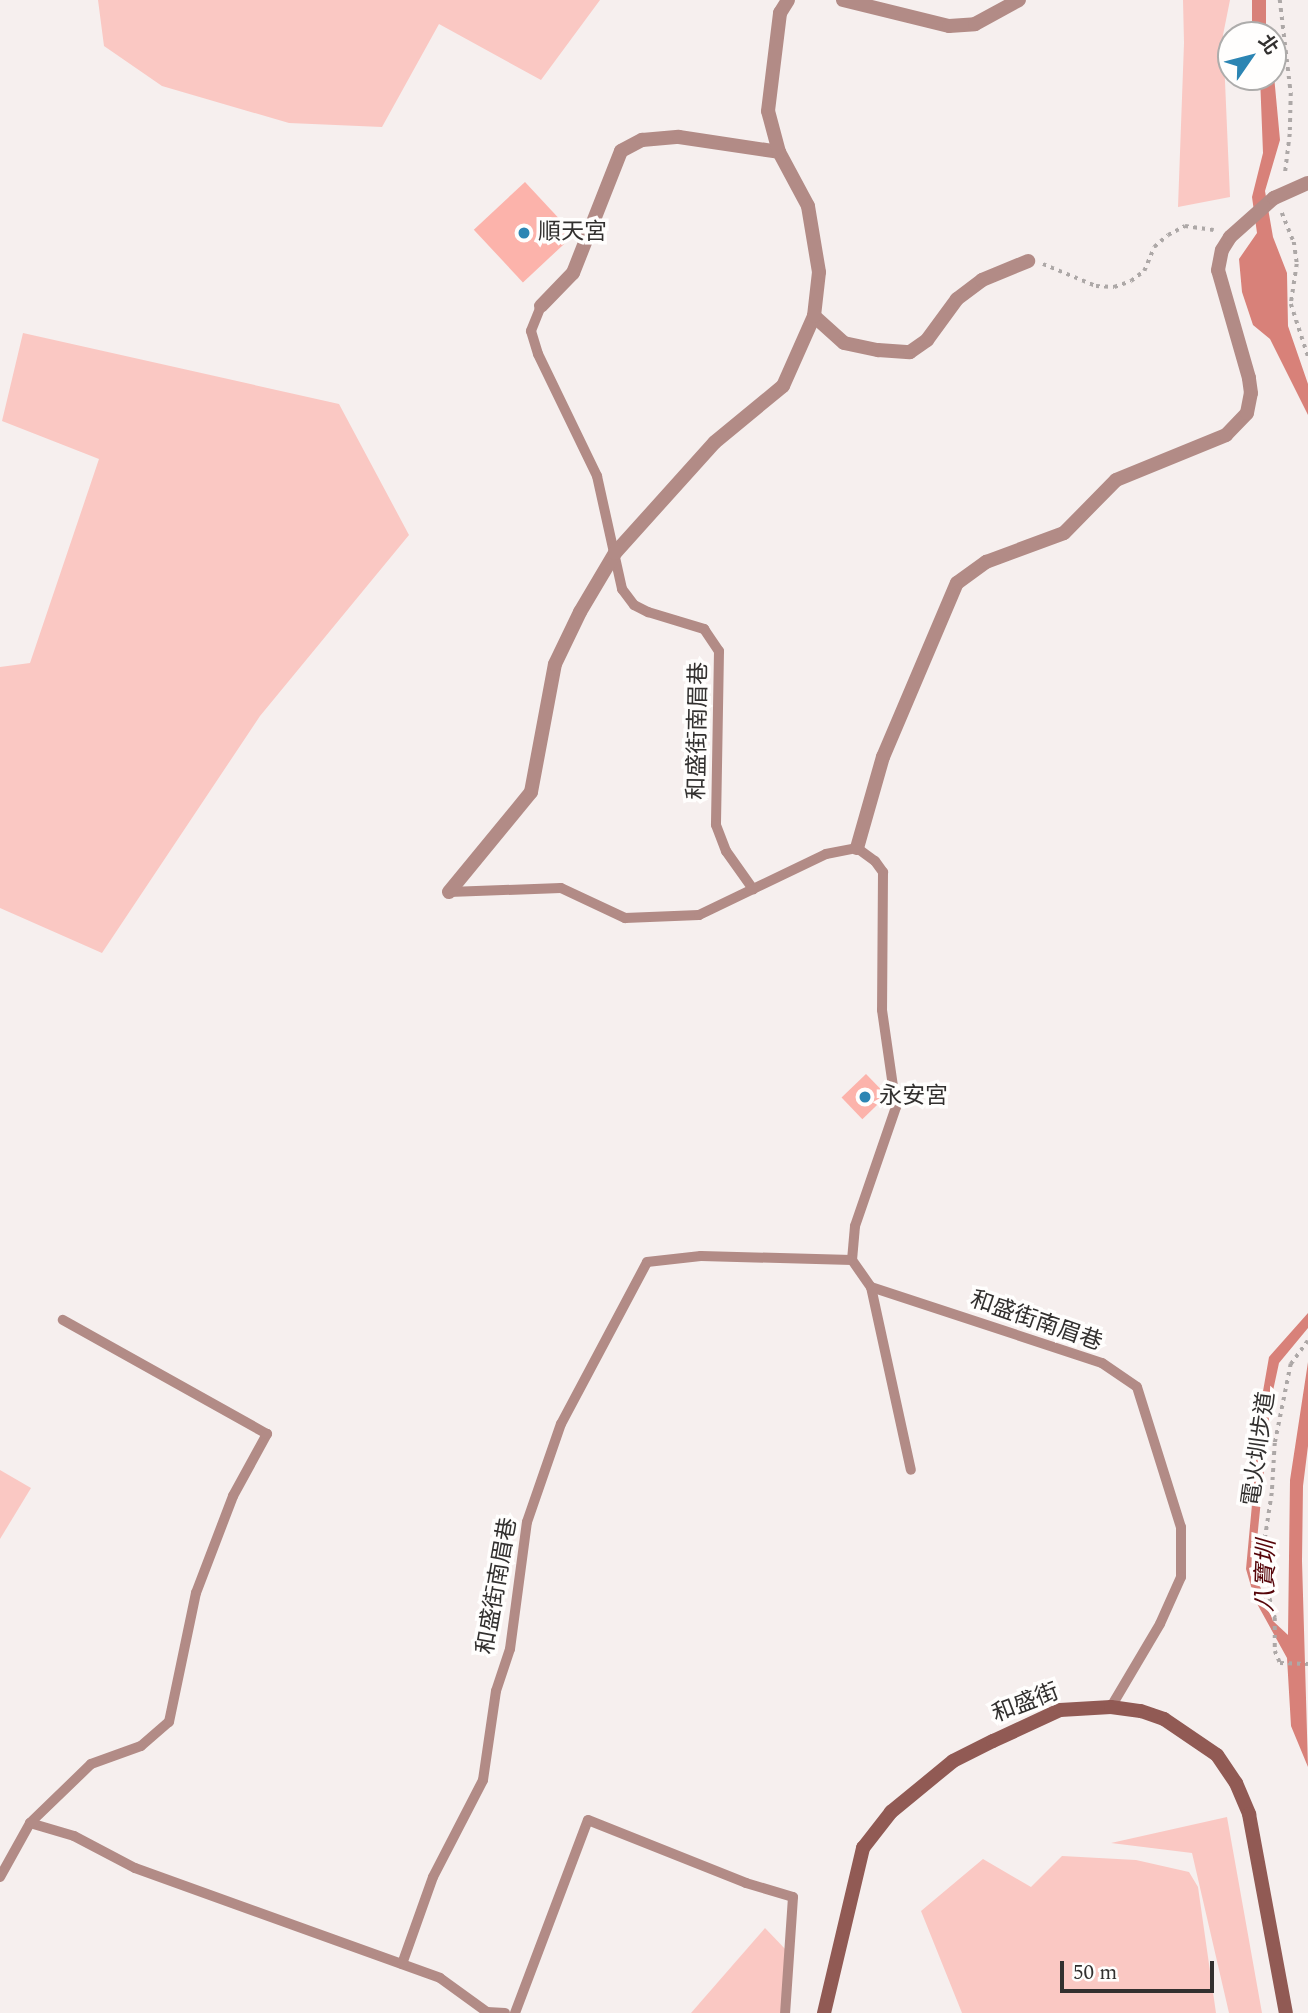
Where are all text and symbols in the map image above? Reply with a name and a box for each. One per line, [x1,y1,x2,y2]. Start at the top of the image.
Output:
north arrow [1217,21,1287,91]
text: 北 [1251,29,1285,61]
place label: 順天宮 [538,219,607,247]
marker: 順天宮 [516,225,532,241]
street label: 和盛街南眉巷 [684,662,714,800]
place label: 永安宮 [879,1083,948,1111]
marker: 永安宮 [857,1089,873,1105]
street label: 和盛街南眉巷 [966,1286,1106,1358]
street label: 電火圳步道 [1238,1390,1282,1508]
street label: 和盛街南眉巷 [472,1516,524,1656]
water label: 八寶圳 [1251,1540,1283,1612]
street label: 和盛街 [989,1679,1063,1729]
scale bar [1063,1946,1217,1990]
text: 50 m [1073,1957,1117,1989]

